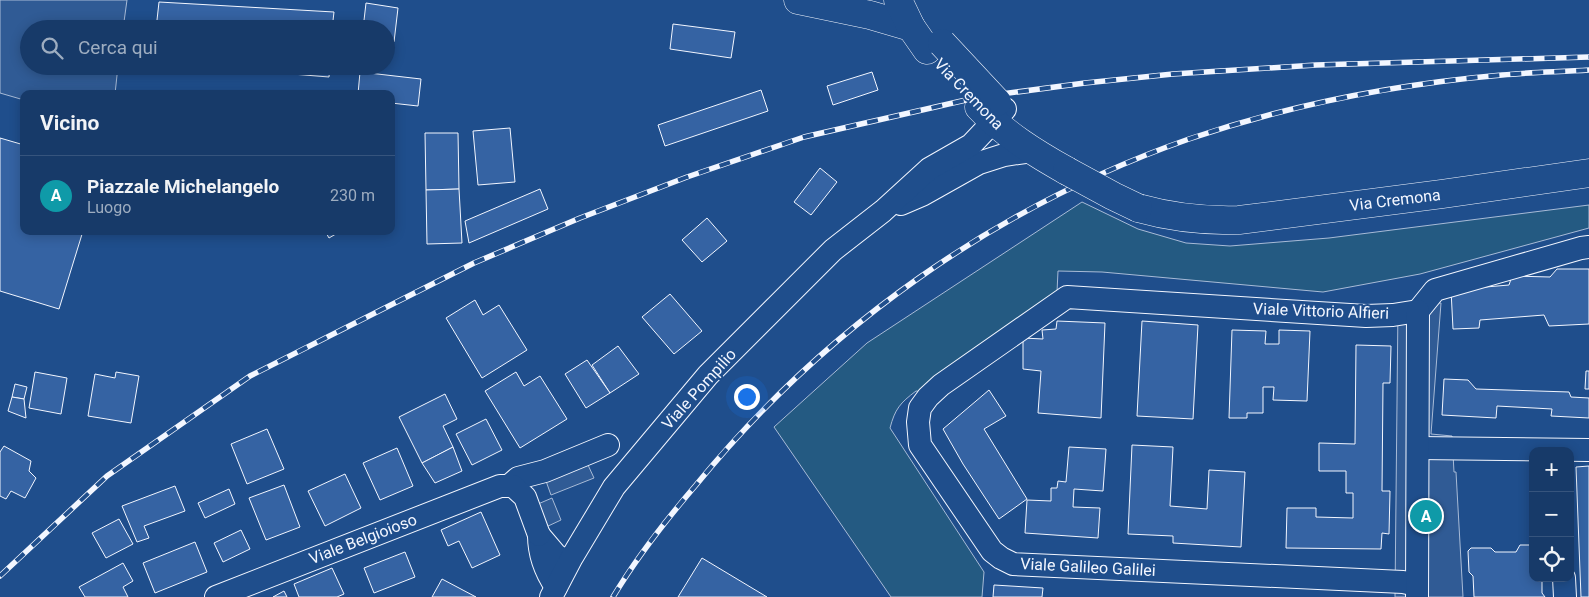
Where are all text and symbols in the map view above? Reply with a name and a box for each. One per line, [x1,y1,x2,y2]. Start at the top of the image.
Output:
search box [20,20,395,75]
icon: search [38,34,66,62]
text: Cerca qui [78,36,158,59]
street label: Via Cremona [930,54,1008,134]
text: Vicino [40,111,99,135]
text: Piazzale Michelangelo [87,175,279,198]
street label: Via Cremona [1348,185,1442,215]
text: A [51,186,61,205]
text: 230 m [330,186,375,205]
text: Luogo [87,198,131,217]
street label: Viale Vittorio Alfieri [1253,299,1389,323]
street label: Viale Pompilio [658,345,740,433]
your location [734,384,760,410]
map controls [1529,447,1574,582]
button: + [1529,447,1574,492]
button: − [1529,492,1574,537]
pin: A [1410,497,1442,535]
street label: Viale Belgioioso [306,510,420,568]
button: locate [1529,537,1574,582]
street label: Viale Galileo Galilei [1020,554,1156,580]

